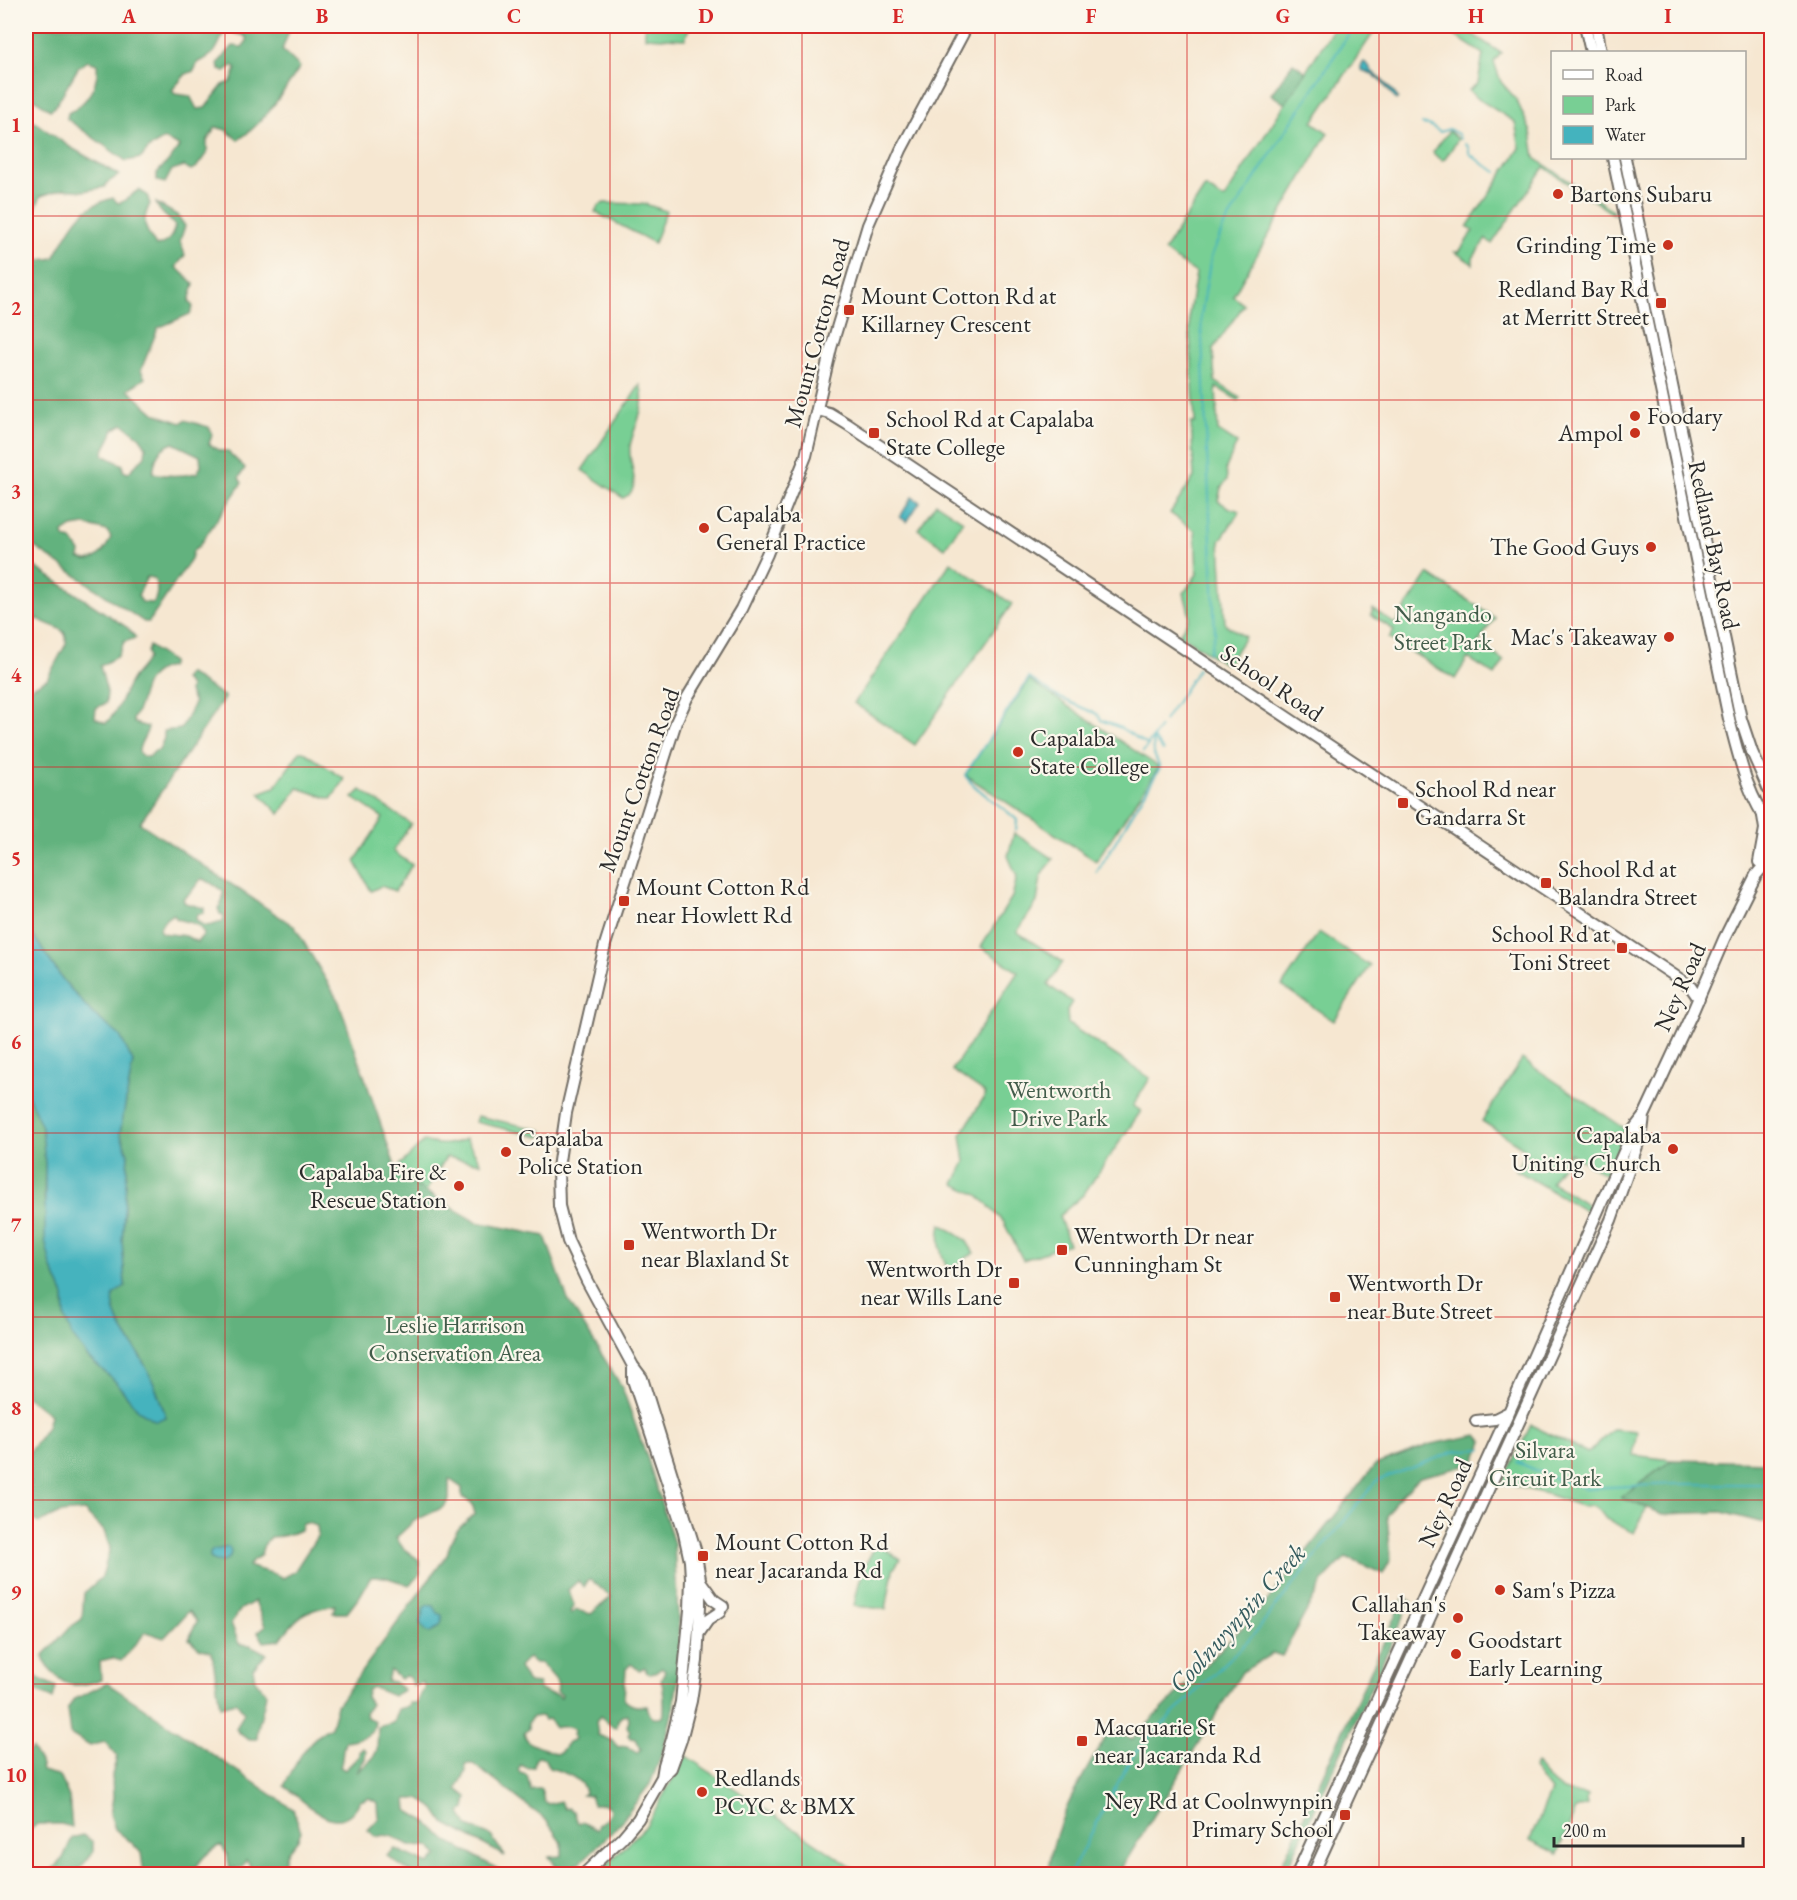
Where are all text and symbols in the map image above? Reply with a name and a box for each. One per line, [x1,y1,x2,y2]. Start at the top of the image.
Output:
text: A [121,3,137,29]
text: B [316,3,328,29]
text: C [507,3,521,29]
text: D [698,3,714,29]
text: E [892,3,904,29]
text: F [1086,3,1097,29]
text: G [1276,3,1290,29]
text: H [1468,3,1484,29]
text: I [1664,3,1672,29]
legend [1551,51,1746,159]
text: Road [1605,63,1644,86]
text: Park [1605,93,1636,116]
text: 1 [11,112,21,138]
text: Water [1605,123,1646,146]
place label: Bartons Subaru [1570,178,1713,209]
marker: Bartons Subaru [1551,187,1565,201]
place label: Grinding Time [1516,229,1656,260]
street label: Mount Cotton Road [776,234,857,431]
marker: Grinding Time [1661,238,1675,252]
place label: Redland Bay Rd at Merritt Street [1498,273,1650,332]
place label: Mount Cotton Rd at Killarney Crescent [861,280,1057,339]
text: 2 [11,295,22,321]
marker: Redland Bay Rd at Merritt Street [1654,296,1668,310]
marker: Mount Cotton Rd at Killarney Crescent [842,303,856,317]
place label: Foodary [1647,400,1723,431]
place label: School Rd at Capalaba State College [886,403,1095,462]
marker: Foodary [1628,409,1642,423]
place label: Ampol [1557,417,1623,448]
marker: School Rd at Capalaba State College [867,426,881,440]
marker: Ampol [1628,426,1642,440]
street label: Redland Bay Road [1681,457,1748,633]
text: 3 [11,478,21,504]
place label: Capalaba General Practice [716,498,866,557]
marker: Capalaba General Practice [697,521,711,535]
place label: The Good Guys [1490,531,1639,562]
marker: The Good Guys [1644,540,1658,554]
park label: Nangando Street Park [1394,598,1493,657]
place label: Mac's Takeaway [1510,621,1657,652]
marker: Mac's Takeaway [1662,630,1676,644]
street label: School Road [1215,637,1330,729]
text: 4 [11,662,22,688]
street label: Mount Cotton Road [591,682,687,876]
place label: Capalaba State College [1030,722,1149,781]
marker: Capalaba State College [1011,745,1025,759]
place label: School Rd near Gandarra St [1415,773,1556,832]
marker: School Rd near Gandarra St [1396,796,1410,810]
text: 5 [11,845,21,871]
place label: School Rd at Balandra Street [1558,853,1697,912]
place label: Mount Cotton Rd near Howlett Rd [636,871,810,930]
marker: School Rd at Balandra Street [1539,876,1553,890]
marker: Mount Cotton Rd near Howlett Rd [617,894,631,908]
place label: School Rd at Toni Street [1492,918,1610,977]
street label: Ney Road [1646,937,1713,1036]
marker: School Rd at Toni Street [1615,941,1629,955]
text: 6 [11,1029,22,1055]
park label: Wentworth Drive Park [1007,1074,1111,1133]
place label: Capalaba Uniting Church [1511,1119,1661,1178]
place label: Capalaba Police Station [518,1122,643,1181]
marker: Capalaba Uniting Church [1666,1142,1680,1156]
marker: Capalaba Police Station [499,1145,513,1159]
place label: Capalaba Fire & Rescue Station [299,1156,447,1215]
marker: Capalaba Fire & Rescue Station [452,1179,466,1193]
text: 7 [11,1212,22,1238]
place label: Wentworth Dr near Blaxland St [641,1215,789,1274]
place label: Wentworth Dr near Cunningham St [1074,1220,1254,1279]
marker: Wentworth Dr near Blaxland St [622,1238,636,1252]
marker: Wentworth Dr near Cunningham St [1055,1243,1069,1257]
place label: Wentworth Dr near Wills Lane [860,1253,1002,1312]
place label: Wentworth Dr near Bute Street [1347,1267,1493,1326]
marker: Wentworth Dr near Wills Lane [1007,1276,1021,1290]
marker: Wentworth Dr near Bute Street [1328,1290,1342,1304]
park label: Leslie Harrison Conservation Area [369,1309,542,1368]
text: 8 [11,1395,21,1421]
park label: Silvara Circuit Park [1489,1434,1602,1493]
street label: Ney Road [1411,1453,1479,1552]
place label: Mount Cotton Rd near Jacaranda Rd [715,1526,889,1585]
water label: Coolnwynpin Creek [1161,1536,1313,1700]
marker: Mount Cotton Rd near Jacaranda Rd [696,1549,710,1563]
place label: Sam's Pizza [1512,1574,1616,1605]
text: 9 [11,1579,22,1605]
marker: Sam's Pizza [1493,1583,1507,1597]
place label: Callahan's Takeaway [1351,1588,1446,1647]
marker: Callahan's Takeaway [1451,1611,1465,1625]
place label: Goodstart Early Learning [1468,1624,1603,1683]
marker: Goodstart Early Learning [1449,1647,1463,1661]
place label: Macquarie St near Jacaranda Rd [1094,1711,1262,1770]
marker: Macquarie St near Jacaranda Rd [1075,1734,1089,1748]
text: 10 [5,1762,27,1788]
place label: Redlands PCYC & BMX [714,1762,855,1821]
marker: Redlands PCYC & BMX [695,1785,709,1799]
place label: Ney Rd at Coolnwynpin Primary School [1104,1785,1333,1844]
marker: Ney Rd at Coolnwynpin Primary School [1338,1808,1352,1822]
scale bar [1554,1810,1743,1848]
text: 200 m [1563,1819,1607,1842]

